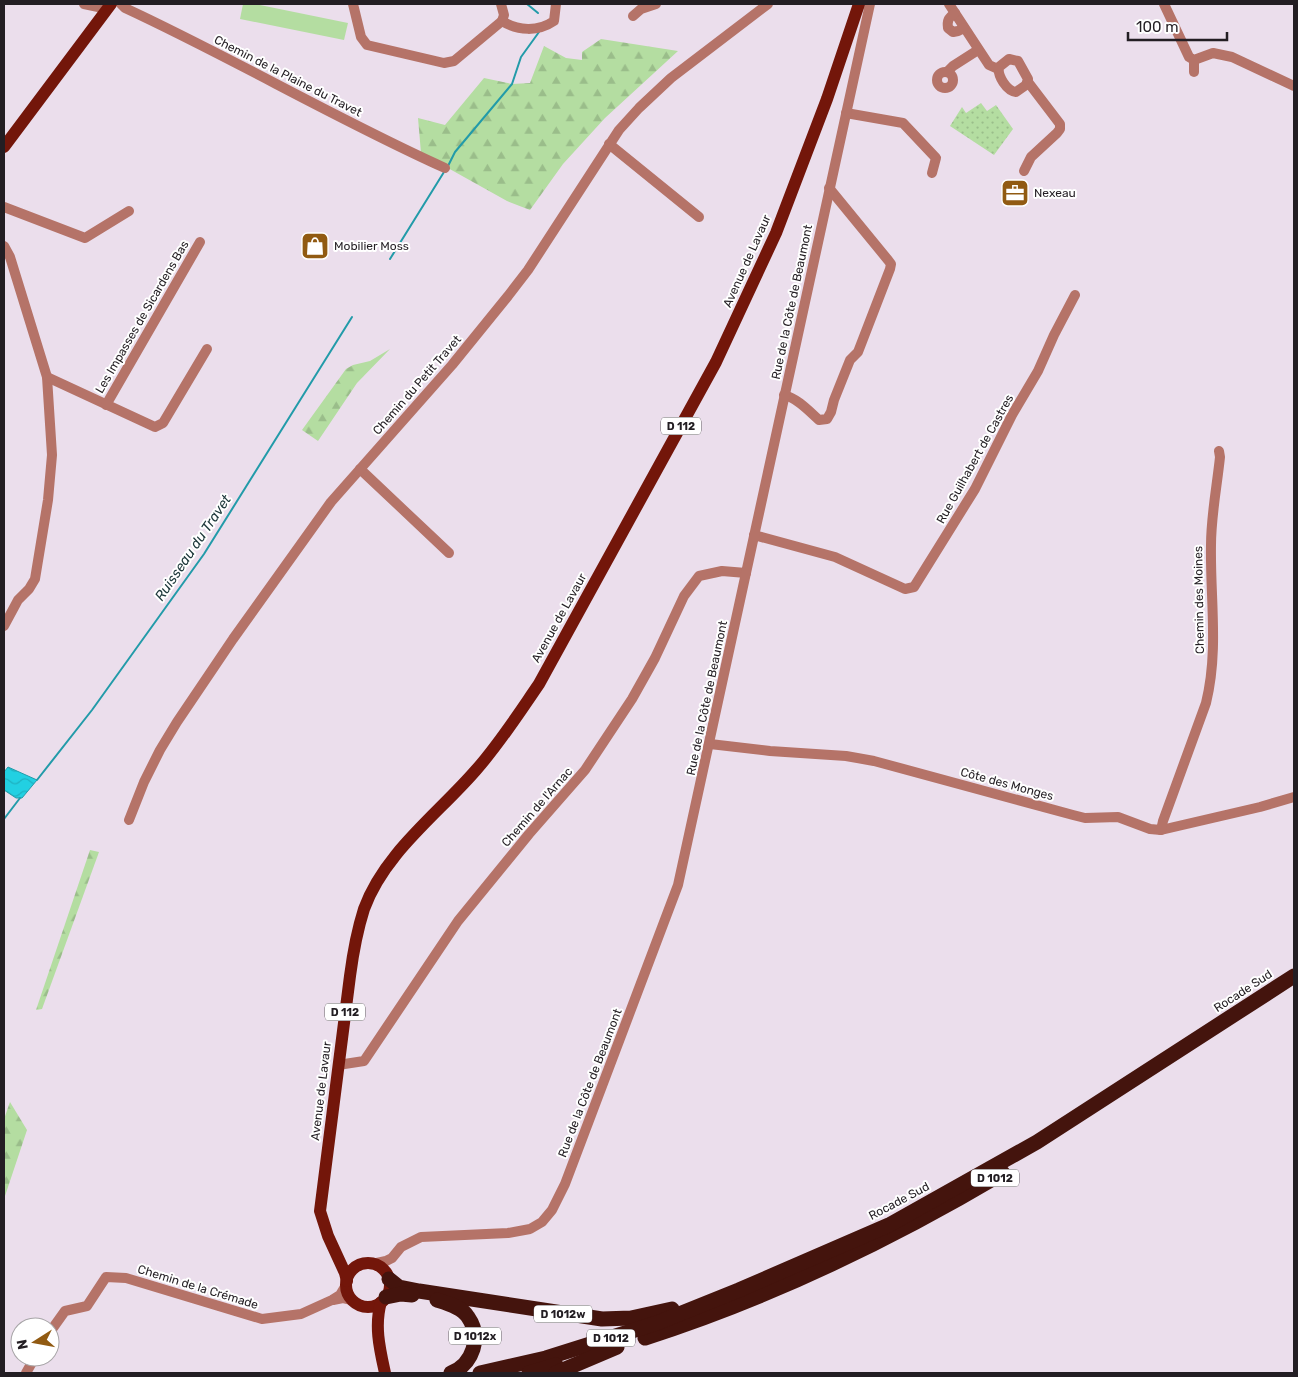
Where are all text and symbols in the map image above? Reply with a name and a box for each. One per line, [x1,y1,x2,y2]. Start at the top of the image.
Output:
scale bar [1128,10,1227,42]
text: 100 m [1136,18,1178,36]
street label: Chemin de la Plaine du Travet [212,33,364,120]
office icon: Nexeau [1000,178,1030,208]
place label: Nexeau [1034,186,1076,200]
street label: Avenue de Lavaur [720,212,774,309]
street label: Rue de la Côte de Beaumont [769,223,815,381]
shop icon: Mobilier Moss [300,231,330,261]
street label: Les Impasses de Sicardens Bas [92,238,192,396]
place label: Mobilier Moss [334,239,409,253]
street label: Chemin du Petit Travet [370,332,464,438]
street label: Rue Guilhabert de Castres [934,392,1016,526]
road number: D 112 [661,418,701,434]
water label: Ruisseau du Travet [151,491,235,604]
street label: Chemin des Moines [1191,546,1207,654]
street label: Avenue de Lavaur [529,571,590,665]
street label: Rue de la Côte de Beaumont [684,619,730,777]
street label: Chemin de l'Arnac [499,764,575,849]
street label: Côte des Monges [959,765,1055,803]
street label: Rocade Sud [1211,967,1275,1015]
road number: D 112 [325,1004,365,1020]
street label: Rue de la Côte de Beaumont [555,1006,625,1159]
street label: Avenue de Lavaur [308,1040,334,1141]
road number: D 1012 [971,1170,1019,1186]
street label: Rocade Sud [866,1179,932,1223]
street label: Chemin de la Crémade [136,1262,260,1312]
road number: D 1012w [534,1306,592,1322]
north arrow [10,1317,60,1367]
road number: D 1012x [449,1328,501,1344]
road number: D 1012 [587,1330,635,1346]
text: N [13,1338,32,1351]

